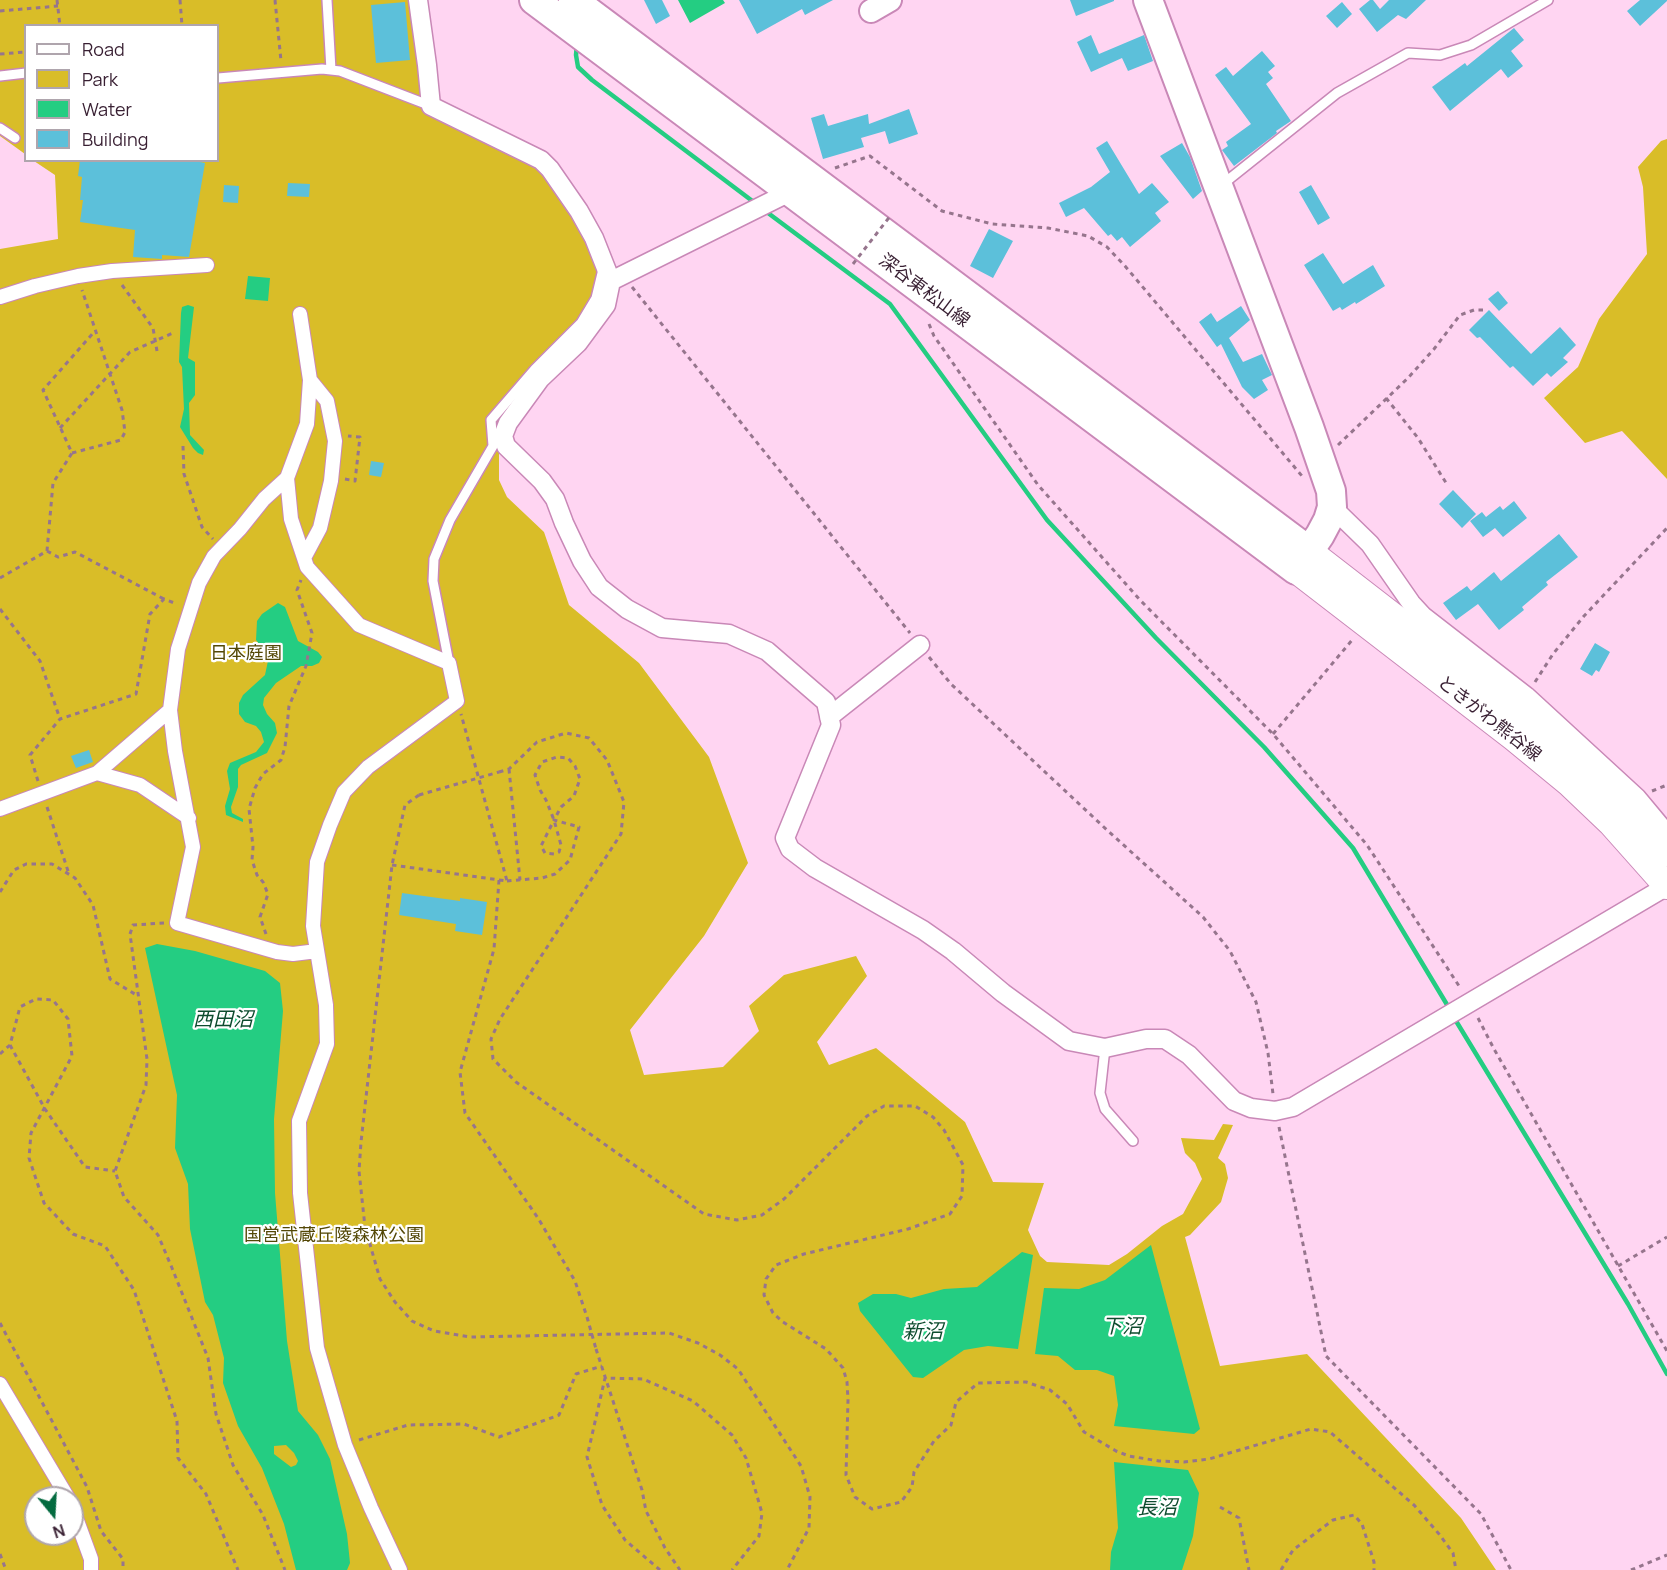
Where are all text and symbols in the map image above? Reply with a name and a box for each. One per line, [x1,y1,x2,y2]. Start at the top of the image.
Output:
legend [24,24,219,162]
text: Road [82,37,125,61]
text: Park [82,67,118,91]
text: Water [82,97,132,121]
text: Building [82,127,148,151]
street label: 深谷東松山線 [874,250,974,332]
park label: 日本庭園 [210,643,282,665]
street label: ときがわ熊谷線 [1433,672,1545,766]
water label: 西田沼 [193,1008,253,1032]
park label: 国営武蔵丘陵森林公園 [244,1225,424,1247]
water label: 下沼 [1102,1315,1142,1339]
water label: 新沼 [903,1320,943,1344]
north arrow [24,1486,84,1546]
water label: 長沼 [1137,1496,1177,1520]
text: N [50,1519,68,1543]

